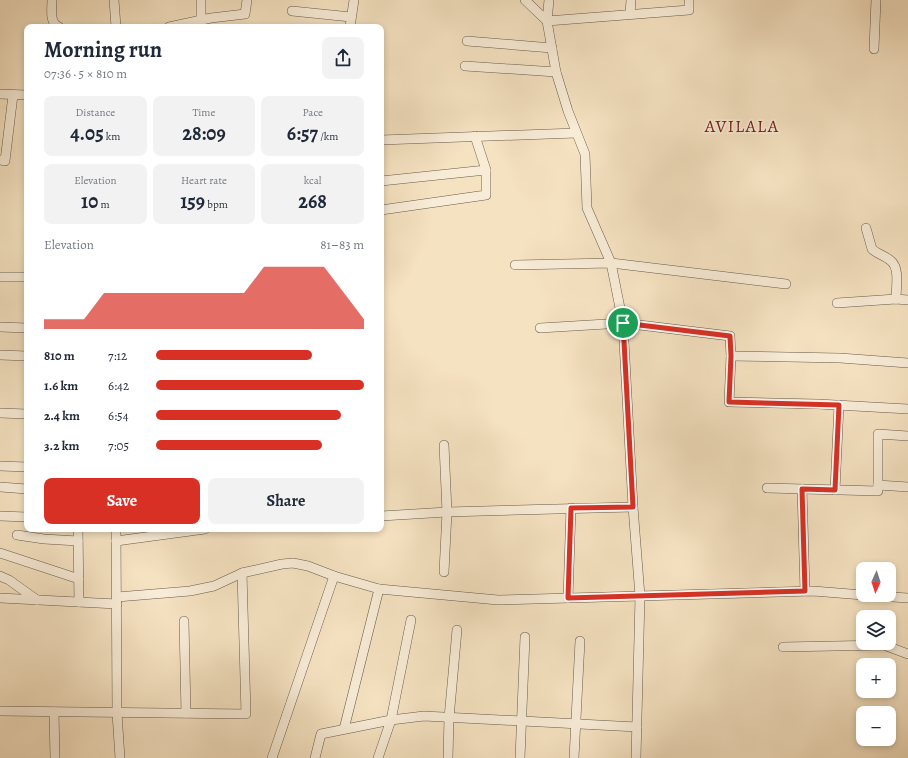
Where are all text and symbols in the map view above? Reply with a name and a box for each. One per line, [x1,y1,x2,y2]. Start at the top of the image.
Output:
text: Morning run [44,35,162,65]
button: share [322,37,364,79]
text: 07:36 · 5 × 810 m [44,65,127,82]
text: Distance [76,105,115,120]
text: Time [193,105,215,120]
text: Pace [302,105,323,120]
district label: AVILALA [704,114,779,138]
text: 4.05 [70,120,104,147]
text: 28:09 [182,120,226,147]
text: 6:57 [287,120,318,147]
text: km [104,129,120,144]
text: /km [318,129,338,144]
text: Elevation [74,173,116,188]
text: Heart rate [181,173,227,188]
text: kcal [304,173,321,188]
text: 10 [81,188,98,215]
text: 159 [180,188,205,215]
text: 268 [298,188,327,215]
text: m [98,197,110,212]
text: bpm [205,197,228,212]
text: Elevation [44,236,94,253]
text: 81–83 m [320,236,364,253]
pin [606,306,640,340]
icon: arrive [612,312,634,334]
text: 810 m [44,347,75,364]
text: 7:12 [108,347,127,364]
text: 1.6 km [44,377,78,394]
text: 6:42 [108,377,129,394]
text: 2.4 km [44,407,80,424]
text: 6:54 [108,407,129,424]
text: 3.2 km [44,437,79,454]
text: 7:05 [108,437,129,454]
button: Save [44,478,200,524]
button: Share [208,478,364,524]
north arrow [856,562,896,602]
map controls [856,562,896,746]
button: layers [856,610,896,650]
button: + [856,658,896,698]
button: − [856,706,896,746]

